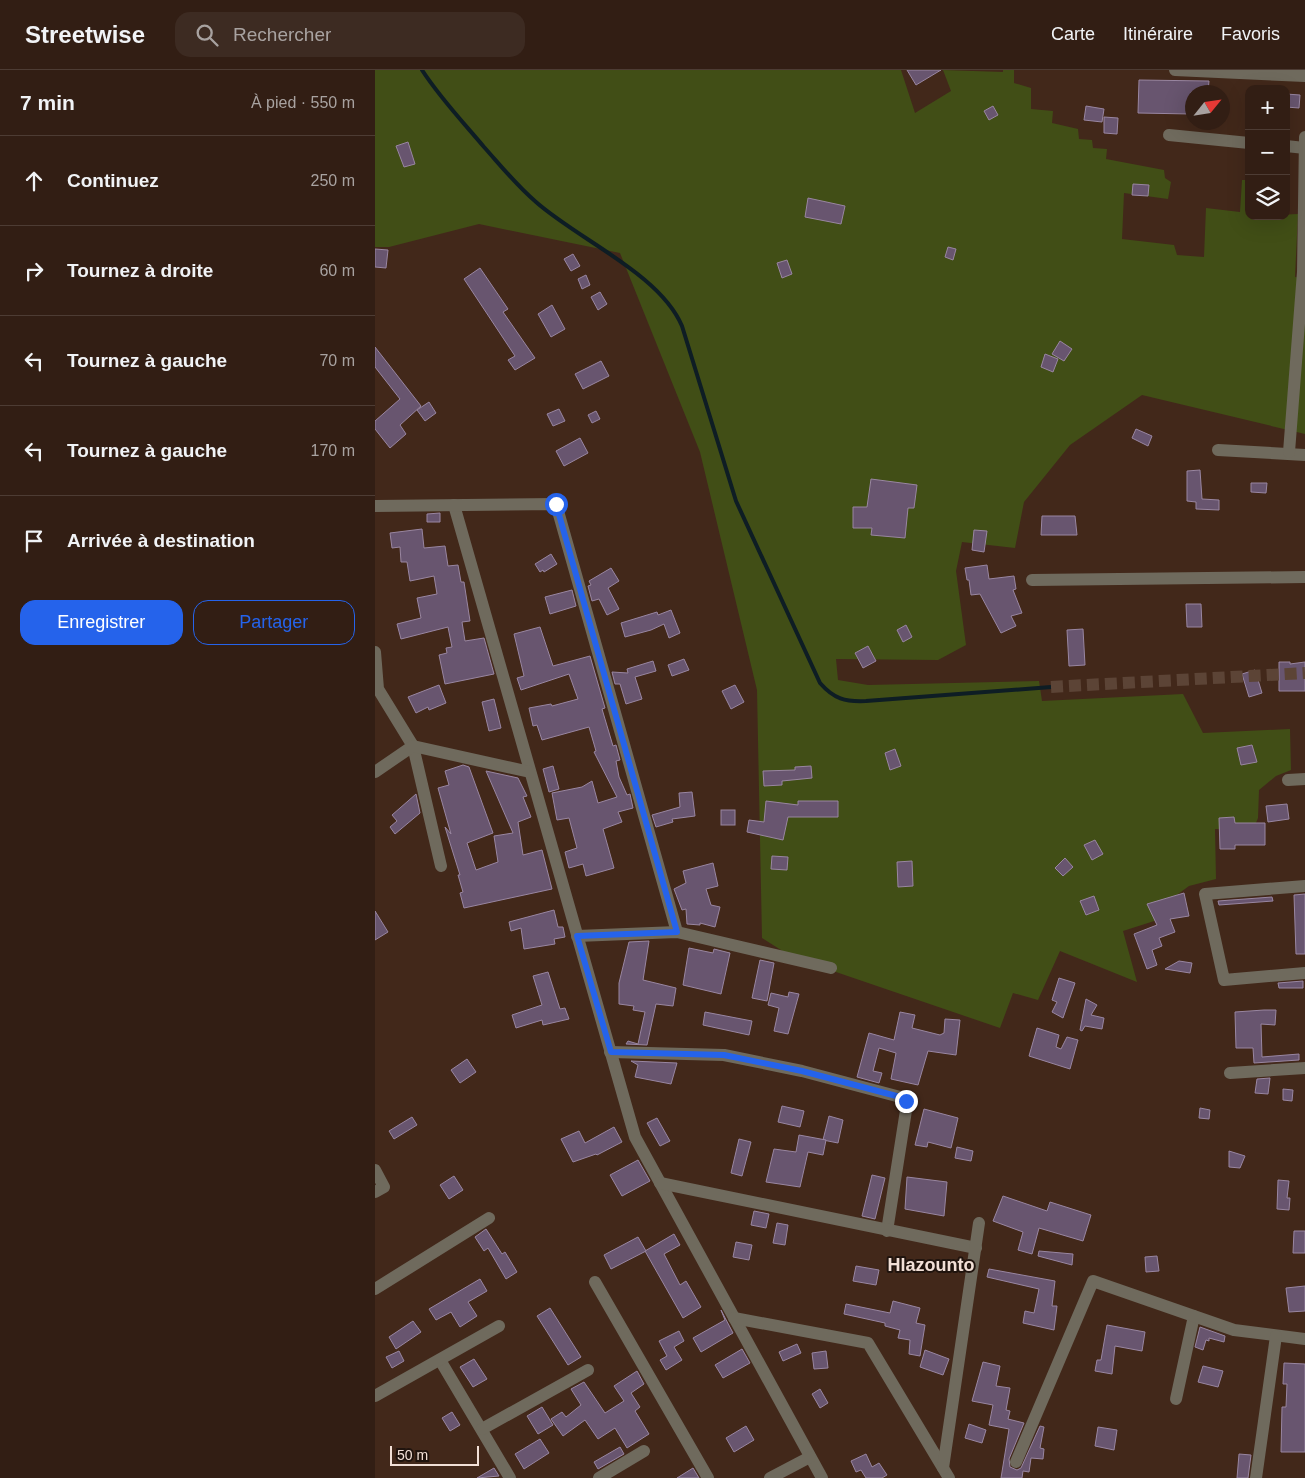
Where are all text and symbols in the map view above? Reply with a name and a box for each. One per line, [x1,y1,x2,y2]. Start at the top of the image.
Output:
search box [175,12,525,57]
text: Streetwise [25,21,145,48]
icon: search [193,21,221,49]
text: Rechercher [233,24,331,45]
text: Carte [1051,24,1095,44]
text: Itinéraire [1123,24,1193,44]
text: Favoris [1221,24,1280,44]
north arrow [1185,85,1230,130]
map controls [1245,85,1290,220]
button: + [1245,85,1290,130]
text: 7 min [20,91,75,114]
text: À pied · 550 m [251,94,355,111]
button: − [1245,130,1290,175]
icon: ahead [20,167,48,195]
text: Continuez [67,170,159,191]
text: 250 m [311,172,355,189]
button: layers [1245,175,1290,220]
icon: right [20,257,48,285]
text: Tournez à droite [67,260,213,281]
text: 60 m [319,262,355,279]
icon: left [20,347,48,375]
text: Tournez à gauche [67,350,227,371]
text: 70 m [319,352,355,369]
icon: left [20,437,48,465]
text: Tournez à gauche [67,440,227,461]
text: 170 m [311,442,355,459]
route start [545,493,568,516]
icon: arrive [20,527,48,555]
text: Arrivée à destination [67,530,255,551]
button: Enregistrer [20,600,183,645]
button: Partager [193,600,355,645]
route end [895,1090,918,1113]
district label: Hlazounto [888,1255,975,1275]
scale bar [390,1443,479,1466]
text: 50 m [397,1447,428,1463]

